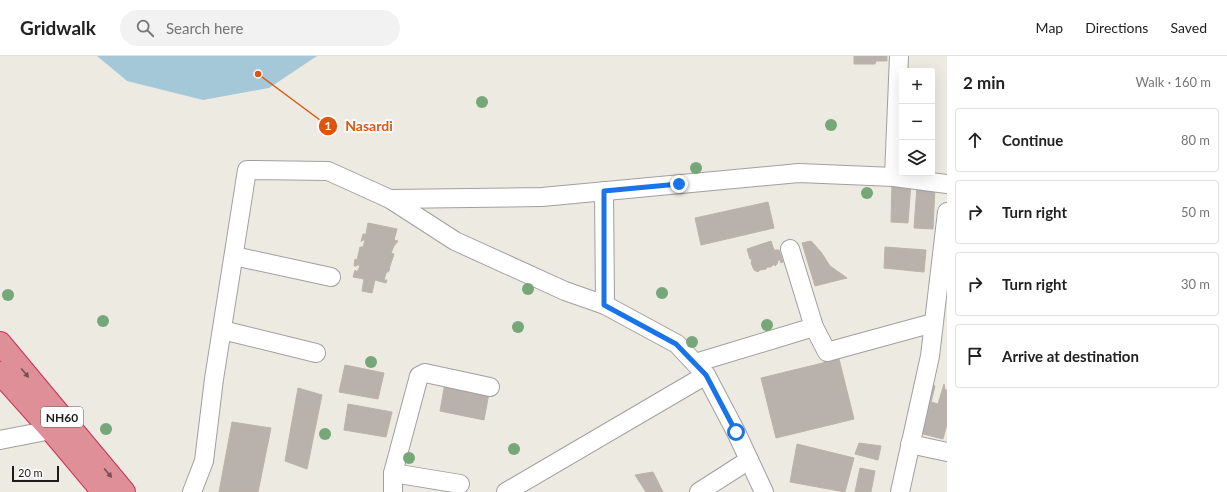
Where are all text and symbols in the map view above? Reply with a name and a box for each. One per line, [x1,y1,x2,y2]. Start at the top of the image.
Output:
search box [120,10,400,46]
text: Gridwalk [20,16,96,39]
icon: search [134,17,156,39]
text: Search here [166,19,243,37]
text: Map [1036,19,1063,36]
text: Directions [1085,19,1148,36]
text: Saved [1170,19,1207,36]
map controls [899,68,935,176]
button: + [899,68,935,104]
text: 2 min [963,72,1005,93]
text: Walk · 160 m [1135,74,1211,90]
button: − [899,104,935,140]
callout: Nasardi [318,113,401,139]
text: Nasardi [345,117,393,134]
text: 1 [325,118,332,133]
icon: ahead [964,129,986,151]
text: Continue [1002,131,1063,149]
text: 80 m [1181,132,1210,148]
button: layers [899,140,935,176]
route end [670,175,688,193]
icon: right [964,201,986,223]
text: Turn right [1002,203,1067,221]
text: 50 m [1181,204,1210,220]
icon: right [964,273,986,295]
text: Turn right [1002,275,1067,293]
text: 30 m [1181,276,1210,292]
icon: arrive [964,345,986,367]
text: Arrive at destination [1002,347,1139,365]
one-way arrow [21,367,30,378]
road number: NH60 [41,407,83,427]
route start [727,423,745,441]
scale bar [12,464,59,483]
text: 20 m [18,466,43,479]
one-way arrow [104,467,113,478]

